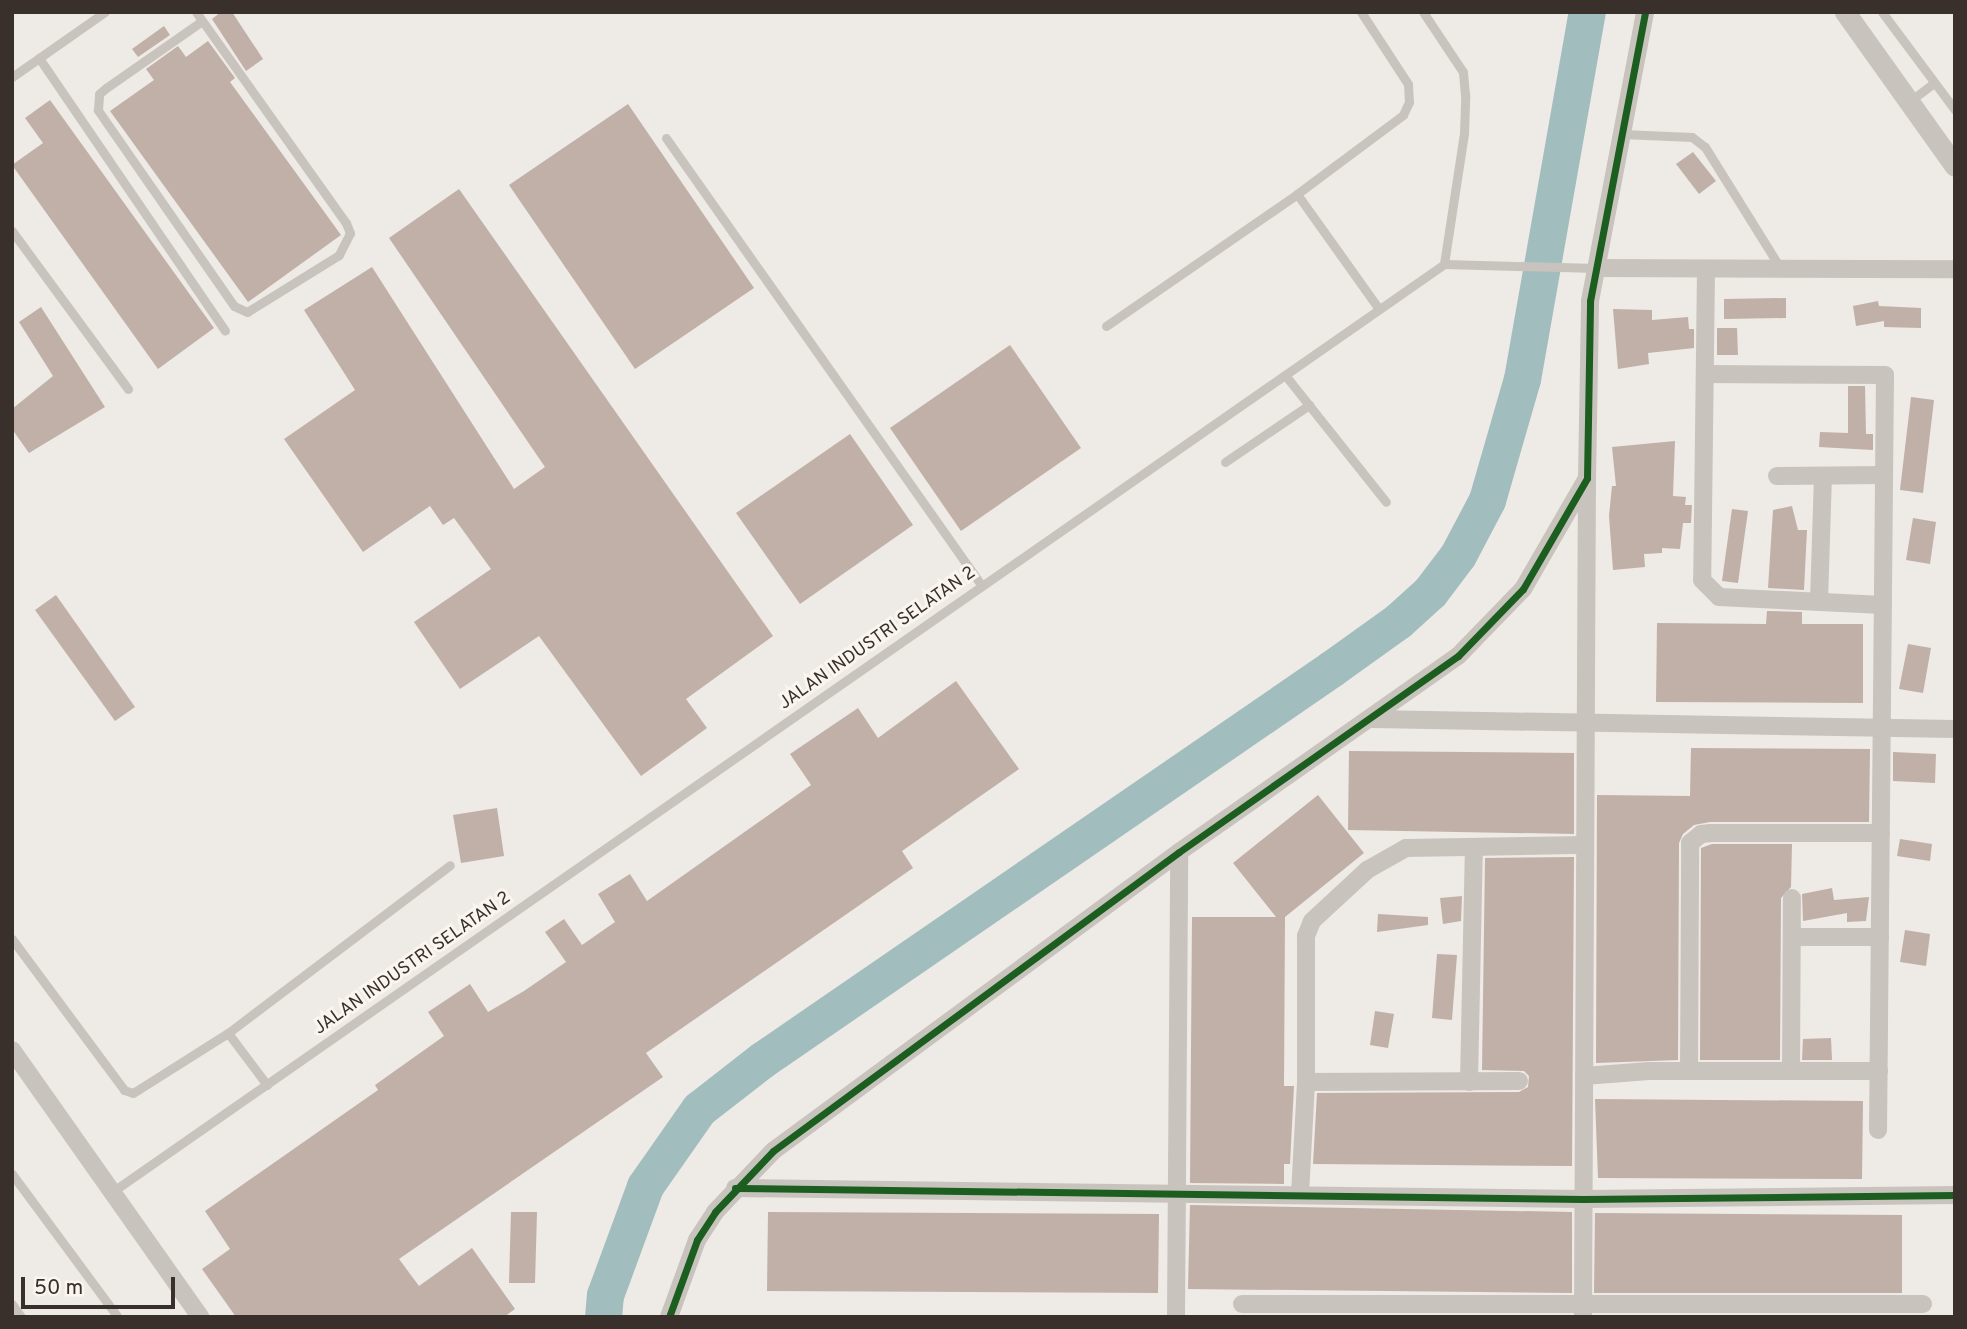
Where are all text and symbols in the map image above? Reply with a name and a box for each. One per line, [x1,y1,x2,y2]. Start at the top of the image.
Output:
street label: JALAN INDUSTRI SELATAN 2 [776,563,980,715]
street label: JALAN INDUSTRI SELATAN 2 [311,888,515,1040]
scale bar [24,1262,178,1306]
text: 50 m [34,1275,83,1302]

